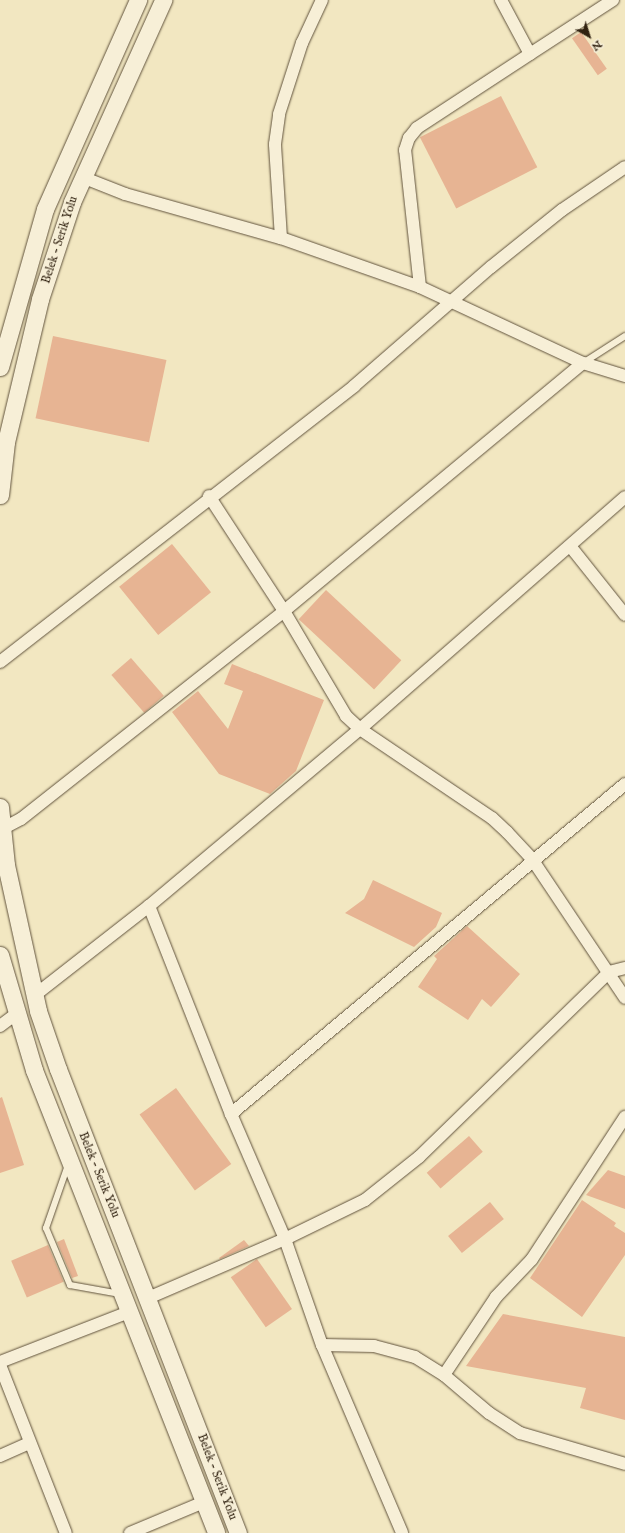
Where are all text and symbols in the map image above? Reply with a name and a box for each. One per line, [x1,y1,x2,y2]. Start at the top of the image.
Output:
north arrow [569,16,609,56]
text: N [588,37,605,54]
street label: Belek - Serik Yolu [39,194,81,286]
street label: Belek - Serik Yolu [75,1130,123,1220]
street label: Belek - Serik Yolu [194,1432,240,1522]

